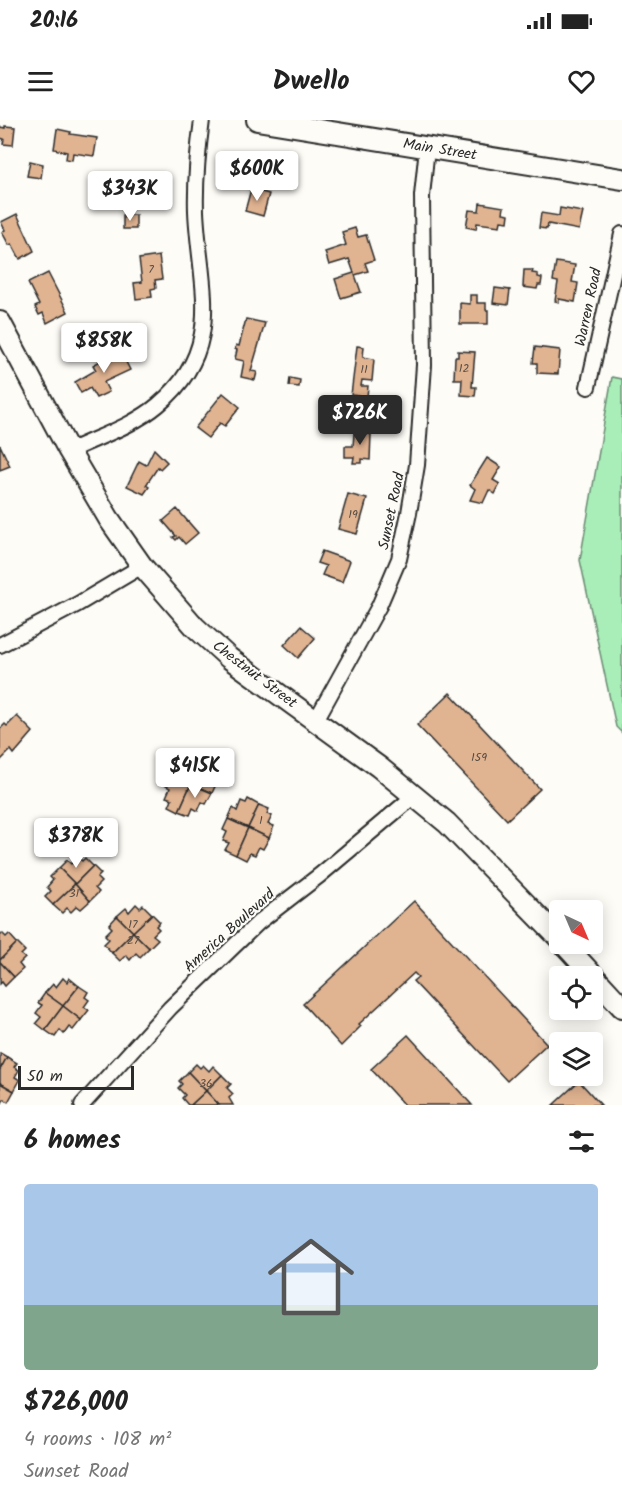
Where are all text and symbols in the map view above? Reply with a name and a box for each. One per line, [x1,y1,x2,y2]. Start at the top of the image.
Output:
text: 20:16 [30,4,78,39]
text: Dwello [272,60,350,103]
icon: menu [24,65,57,98]
icon: heart [565,65,598,98]
street label: Main Street [401,132,479,168]
pin: $600K [215,151,299,202]
text: $600K [229,154,285,186]
pin: $343K [88,171,172,222]
text: $343K [102,174,158,206]
house number: 7 [148,260,154,279]
street label: Warren Road [569,265,609,349]
pin: $858K [62,323,146,374]
text: $858K [75,326,133,358]
house number: 12 [459,359,469,378]
house number: 11 [360,360,368,379]
pin: $726K [318,395,402,446]
text: $726K [332,398,388,430]
street label: Sunset Road [372,470,412,552]
house number: 19 [348,505,358,524]
street label: Chestnut Street [207,635,302,715]
pin: $415K [153,748,237,799]
house number: 159 [471,748,487,767]
text: $415K [170,751,220,783]
house number: 1 [259,811,263,830]
pin: $378K [34,818,118,869]
text: $378K [48,821,104,853]
street label: America Boulevard [179,883,281,978]
house number: 31 [69,884,80,903]
north arrow [549,900,603,954]
map controls [549,900,603,1086]
house number: 17 [128,915,138,934]
house number: 27 [127,931,140,950]
button: locate [549,966,603,1020]
button: layers [549,1032,603,1086]
scale bar [18,1063,134,1090]
text: 50 m [27,1064,63,1089]
house number: 36 [199,1074,213,1093]
text: 6 homes [24,1120,121,1162]
icon: filters [565,1125,598,1158]
icon: home [257,1223,365,1331]
text: $726,000 [24,1382,128,1424]
text: 4 rooms · 108 m² [24,1424,171,1456]
text: Sunset Road [24,1456,128,1488]

